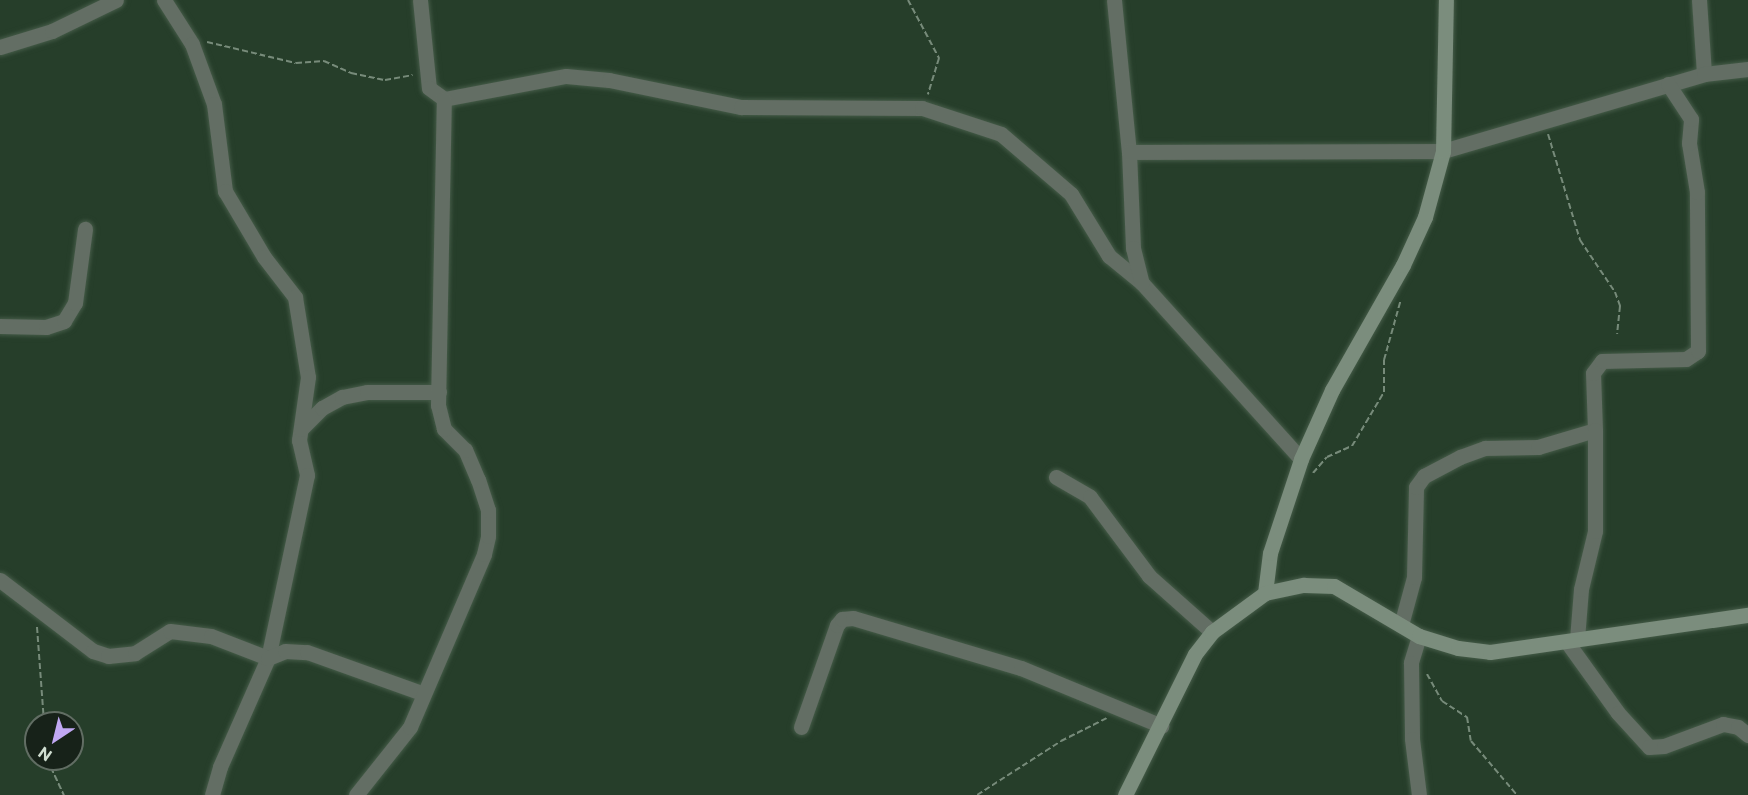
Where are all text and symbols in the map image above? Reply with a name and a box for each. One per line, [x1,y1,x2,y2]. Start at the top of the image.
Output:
north arrow [24,711,84,771]
text: N [34,743,55,766]

